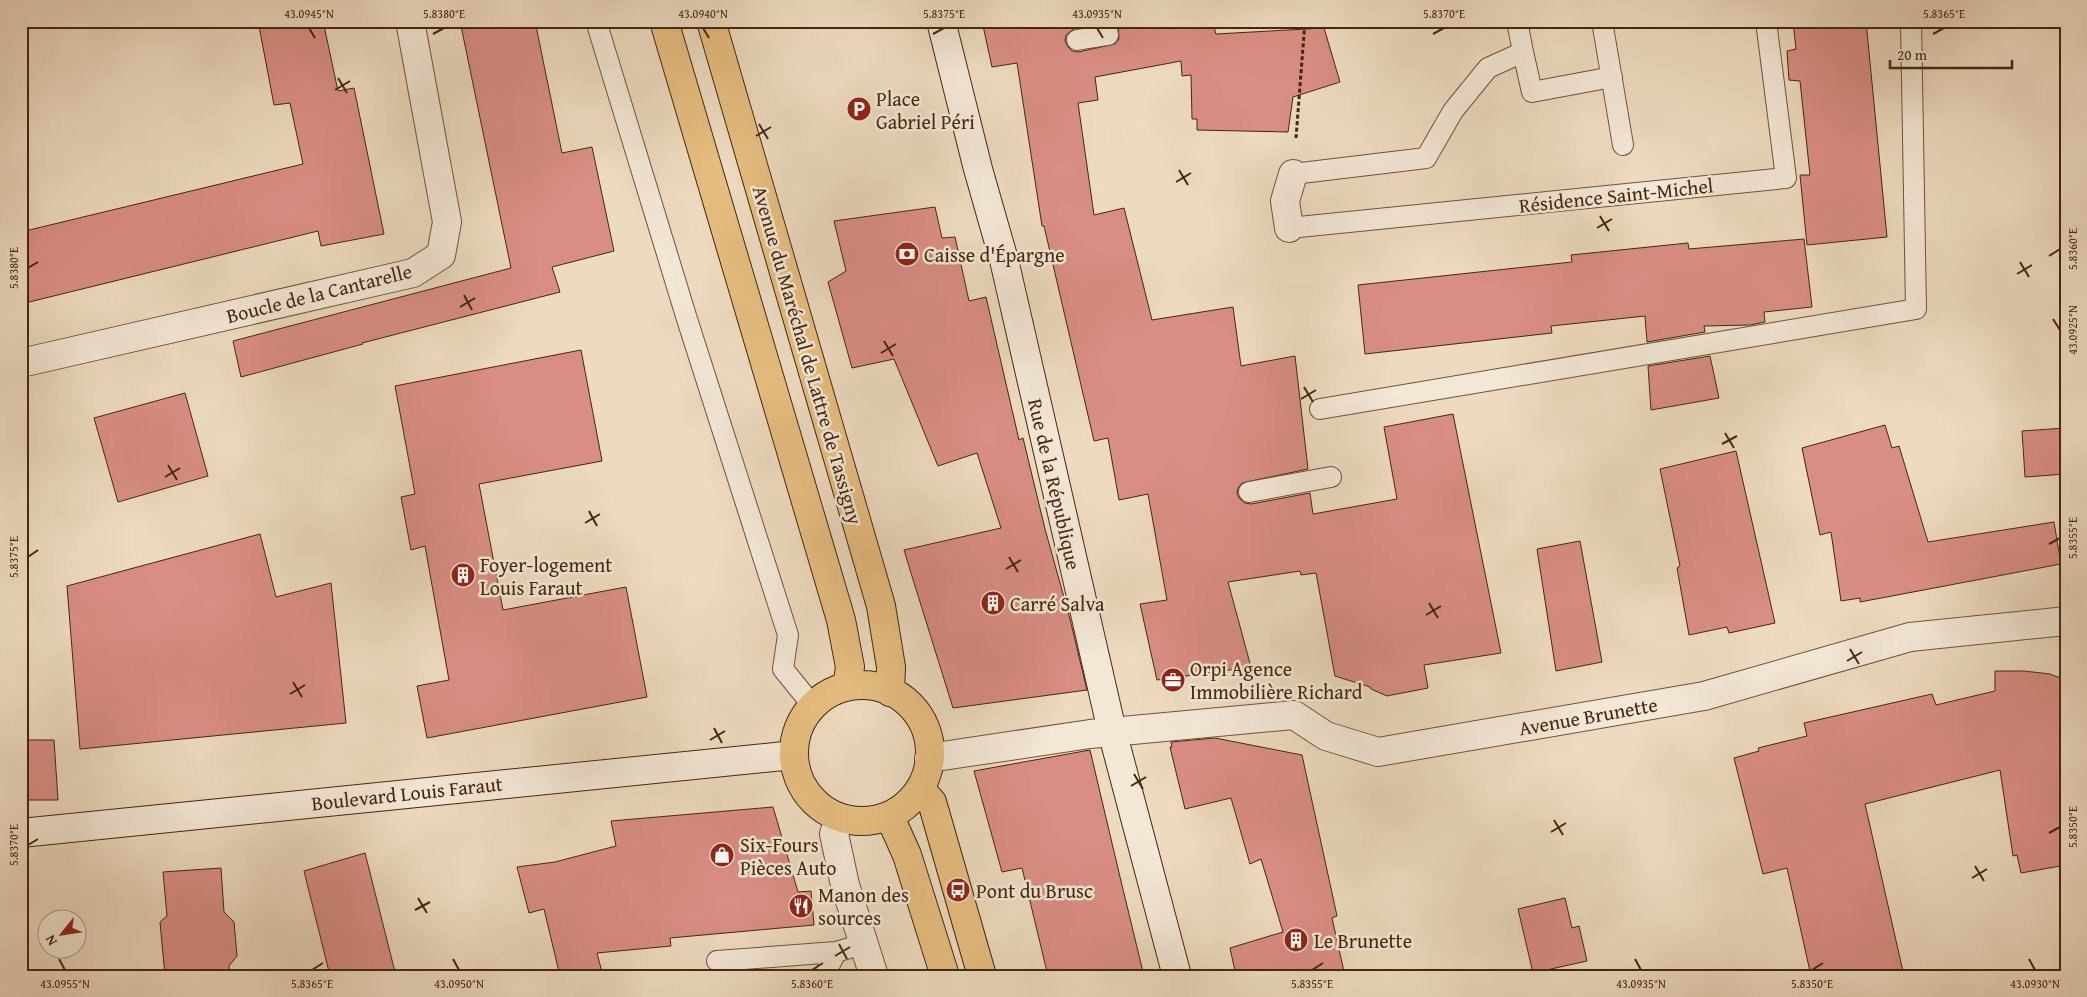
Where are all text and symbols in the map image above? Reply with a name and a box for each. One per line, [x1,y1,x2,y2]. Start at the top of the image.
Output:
text: 43.0945°N [284,5,334,22]
text: 5.8380°E [423,5,465,22]
text: 43.0940°N [678,5,728,22]
text: 5.8375°E [923,5,965,22]
text: 43.0935°N [1072,5,1122,22]
text: 5.8370°E [1423,5,1465,22]
text: 5.8365°E [1923,5,1965,22]
scale bar [1890,38,2012,70]
text: 20 m [1897,44,1928,65]
place label: Place Gabriel Péri [876,84,975,136]
parking icon: Place Gabriel Péri [846,96,872,122]
street label: Résidence Saint-Michel [1517,170,1715,220]
street label: Avenue du Maréchal de Lattre de Tassigny [746,182,870,528]
text: 5.8360°E [2064,228,2081,270]
place label: Caisse d'Épargne [924,240,1065,269]
bank icon: Caisse d'Épargne [894,241,920,267]
text: 5.8380°E [5,247,22,289]
street label: Boucle de la Cantarelle [223,256,415,330]
text: 43.0925°N [2064,305,2081,355]
street label: Rue de la République [1021,396,1089,572]
text: 5.8355°E [2064,517,2081,559]
text: 5.8375°E [5,536,22,578]
place label: Foyer-logement Louis Faraut [480,550,612,602]
building icon: Foyer-logement Louis Faraut [450,562,476,588]
place label: Carré Salva [1010,589,1105,618]
building icon: Carré Salva [980,590,1006,616]
place label: Orpi Agence Immobilière Richard [1190,654,1363,706]
office icon: Orpi Agence Immobilière Richard [1160,667,1186,693]
street label: Avenue Brunette [1516,690,1660,742]
street label: Boulevard Louis Faraut [310,769,504,817]
text: 5.8350°E [2064,806,2081,848]
text: 5.8370°E [5,824,22,866]
place label: Six-Fours Pièces Auto [740,830,837,882]
shop icon: Six-Fours Pièces Auto [709,842,735,868]
place label: Pont du Brusc [976,876,1093,905]
bus stop icon: Pont du Brusc [945,877,971,903]
place label: Manon des sources [818,880,909,932]
restaurant icon: Manon des sources [788,893,814,919]
north arrow [38,910,88,960]
place label: Le Brunette [1314,926,1412,955]
building icon: Le Brunette [1283,927,1309,953]
text: N [39,931,62,950]
text: 43.0955°N [40,975,90,992]
text: 5.8365°E [291,975,333,992]
text: 43.0950°N [434,975,484,992]
text: 5.8360°E [791,975,833,992]
text: 5.8355°E [1291,975,1333,992]
text: 43.0935°N [1616,975,1666,992]
text: 5.8350°E [1791,975,1833,992]
text: 43.0930°N [2010,975,2060,992]

